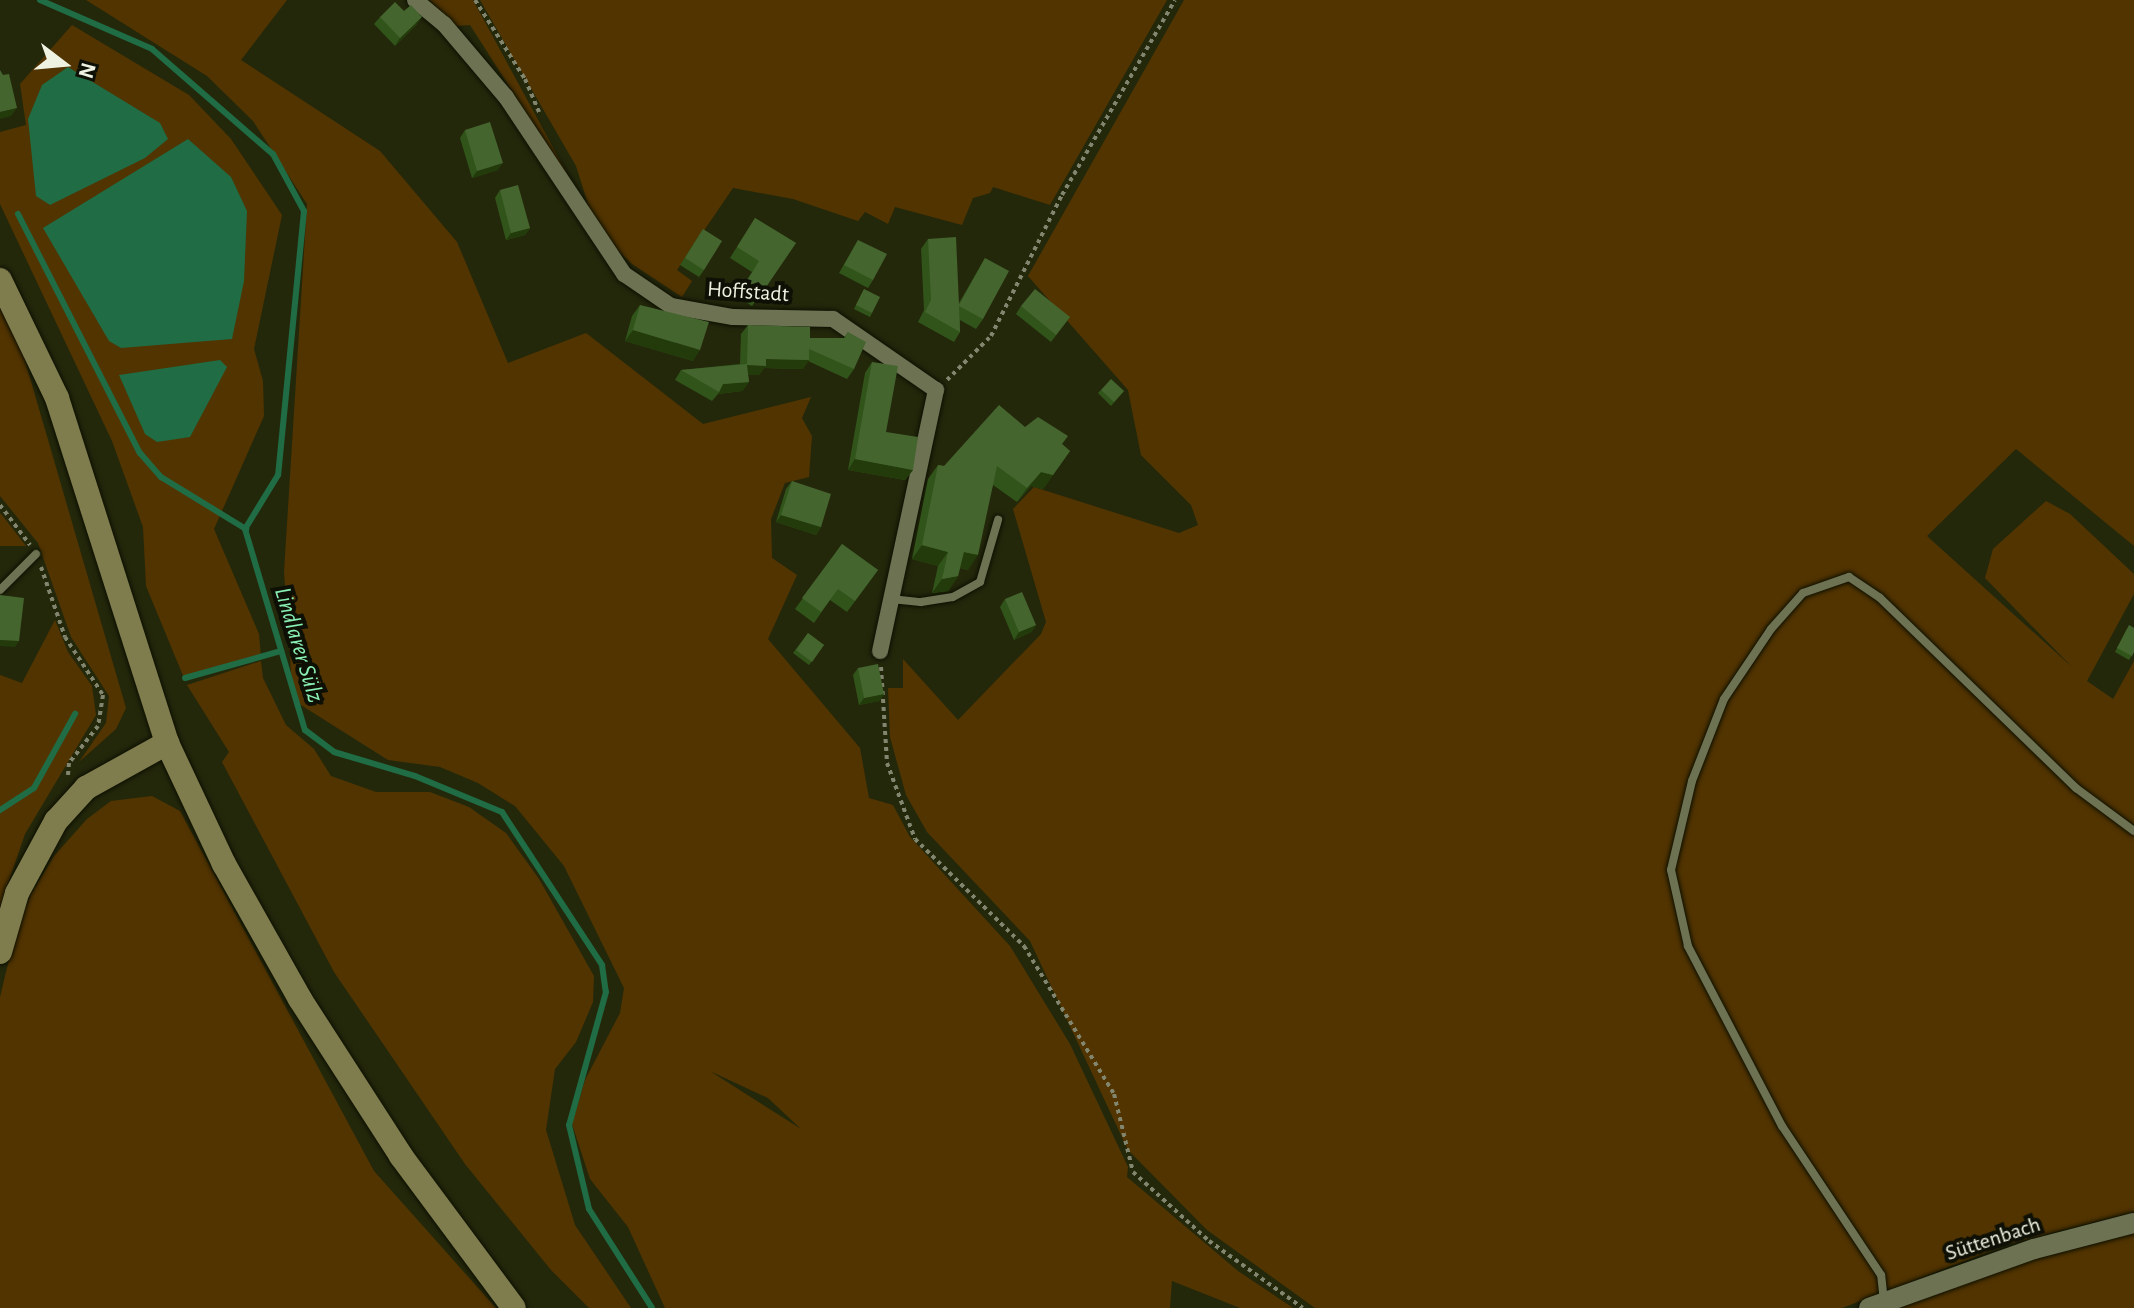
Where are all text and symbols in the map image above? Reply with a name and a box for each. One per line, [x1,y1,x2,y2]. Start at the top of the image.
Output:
north arrow [24,24,104,104]
text: N [74,60,100,81]
street label: Hoffstadt [706,276,790,308]
water label: Lindlarer Sülz [267,584,329,706]
street label: Süttenbach [1942,1211,2044,1267]

